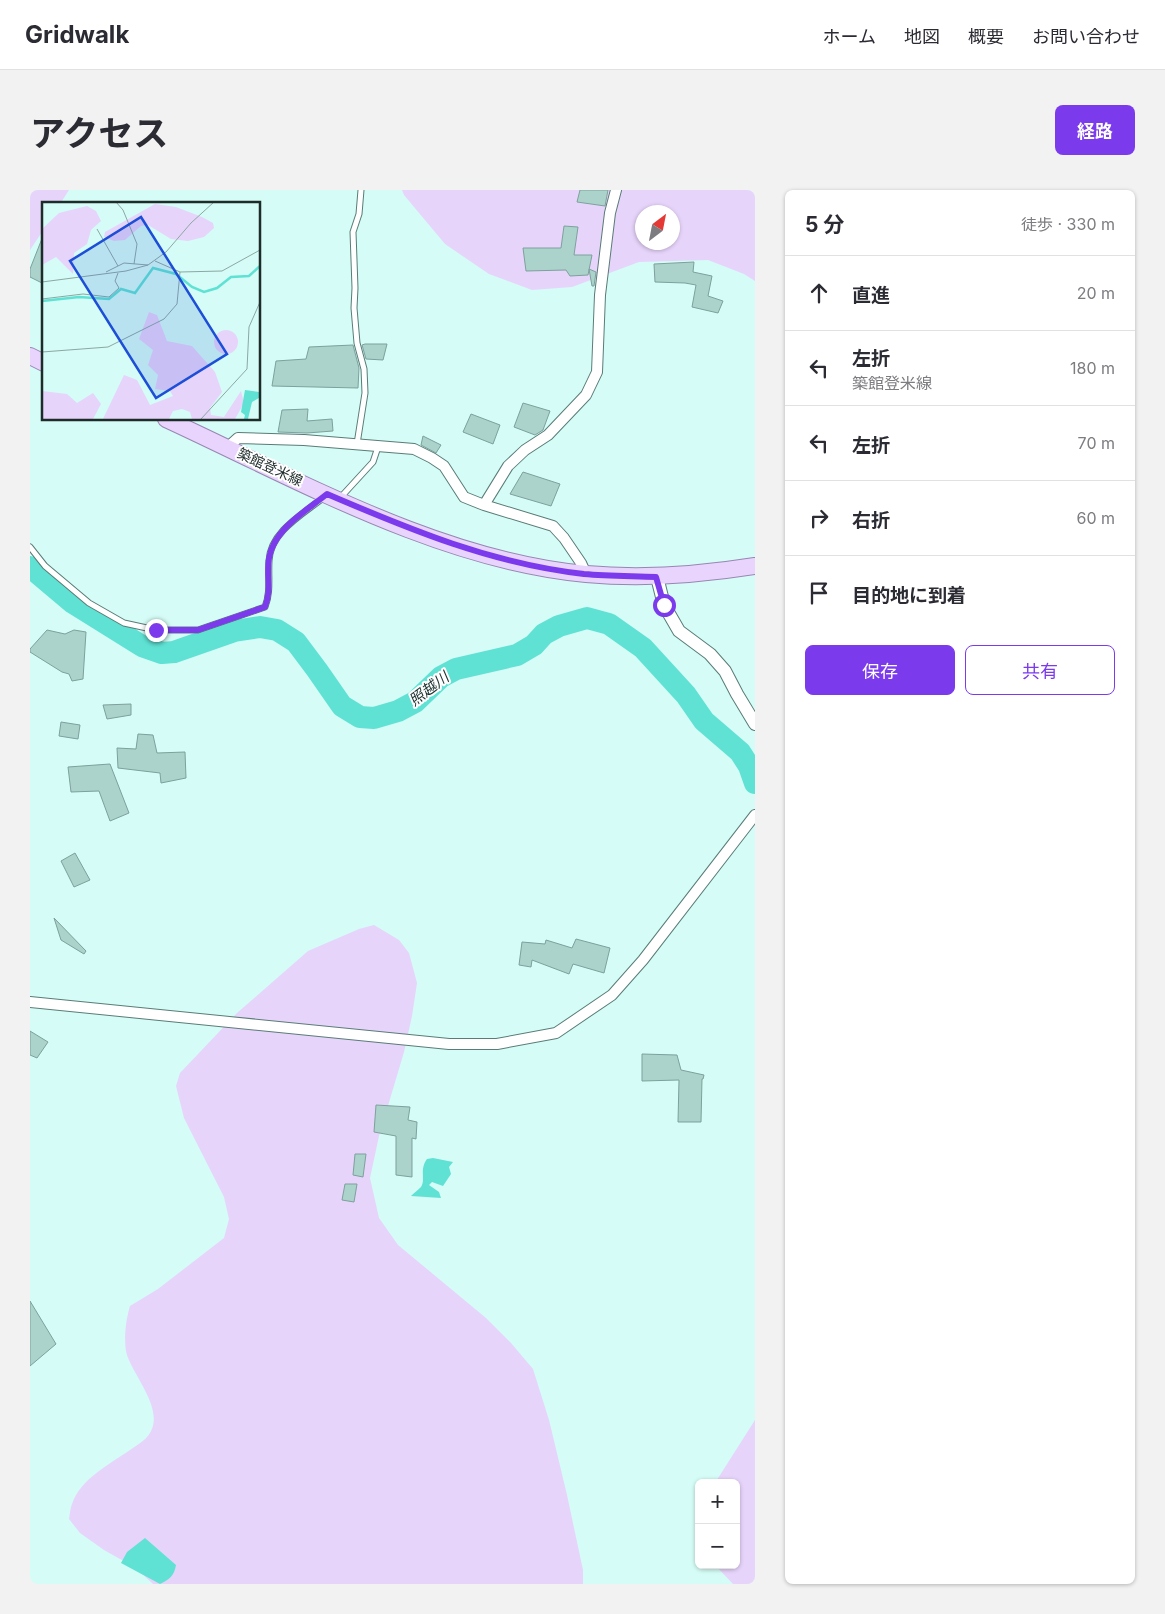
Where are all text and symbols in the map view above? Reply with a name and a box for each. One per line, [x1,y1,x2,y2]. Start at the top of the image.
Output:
text: Gridwalk [25,20,129,49]
text: ホーム [823,26,876,47]
text: 地図 [904,26,940,47]
text: 概要 [968,26,1004,47]
text: お問い合わせ [1032,26,1140,47]
button: 経路 [1055,105,1135,155]
text: アクセス [30,112,168,154]
inset map [42,202,260,420]
north arrow [635,205,680,250]
text: 5 分 [805,212,844,237]
text: 徒歩 · 330 m [1021,214,1115,234]
icon: ahead [805,279,833,307]
text: 20 m [1077,283,1115,303]
text: 直進 [852,284,890,307]
text: 左折 [852,347,890,370]
icon: left [805,354,833,382]
text: 180 m [1070,358,1115,378]
text: 築館登米線 [852,373,932,393]
icon: left [805,429,833,457]
text: 70 m [1078,433,1115,453]
text: 左折 [852,434,890,457]
street label: 築館登米線 [235,444,306,489]
icon: right [805,504,833,532]
text: 60 m [1076,508,1115,528]
text: 右折 [852,509,890,532]
icon: arrive [805,579,833,607]
text: 目的地に到着 [852,584,966,607]
route start [653,594,676,617]
route end [145,619,168,642]
button: 保存 [805,645,955,695]
button: 共有 [965,645,1115,695]
water label: 照越川 [405,666,454,710]
map controls [695,1479,740,1569]
button: + [695,1479,740,1524]
button: − [695,1524,740,1569]

